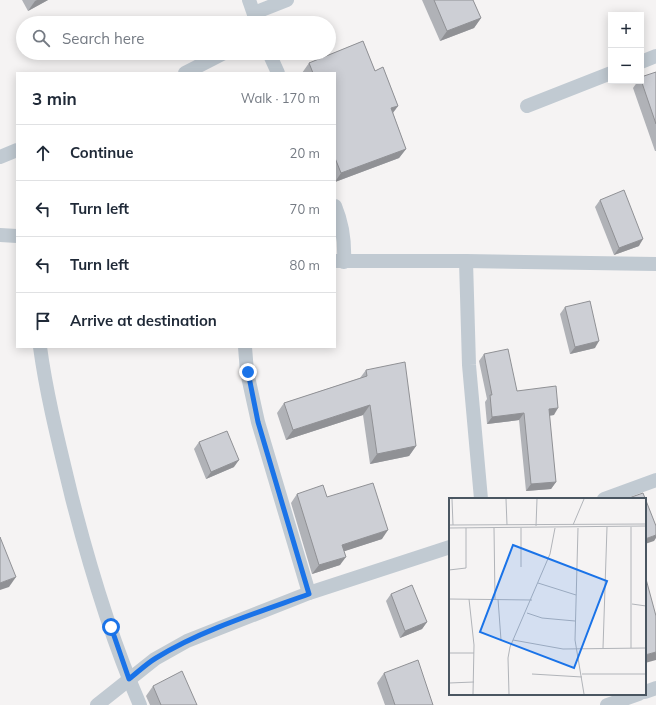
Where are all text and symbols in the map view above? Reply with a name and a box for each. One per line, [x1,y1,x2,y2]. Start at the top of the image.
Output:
map controls [608,12,644,84]
button: + [608,12,644,48]
search box [16,16,336,60]
icon: search [30,27,52,49]
text: Search here [62,29,144,48]
button: − [608,48,644,84]
text: 3 min [32,88,77,109]
text: Walk · 170 m [241,90,320,106]
icon: ahead [32,142,54,164]
text: Continue [70,143,133,162]
text: 20 m [290,145,320,161]
icon: left [32,198,54,220]
text: Turn left [70,199,129,218]
text: 70 m [290,201,320,217]
icon: left [32,254,54,276]
text: Turn left [70,255,129,274]
text: 80 m [290,257,320,273]
icon: arrive [32,310,54,332]
text: Arrive at destination [70,311,217,330]
route end [239,363,257,381]
inset map [449,498,646,695]
route start [102,618,120,636]

